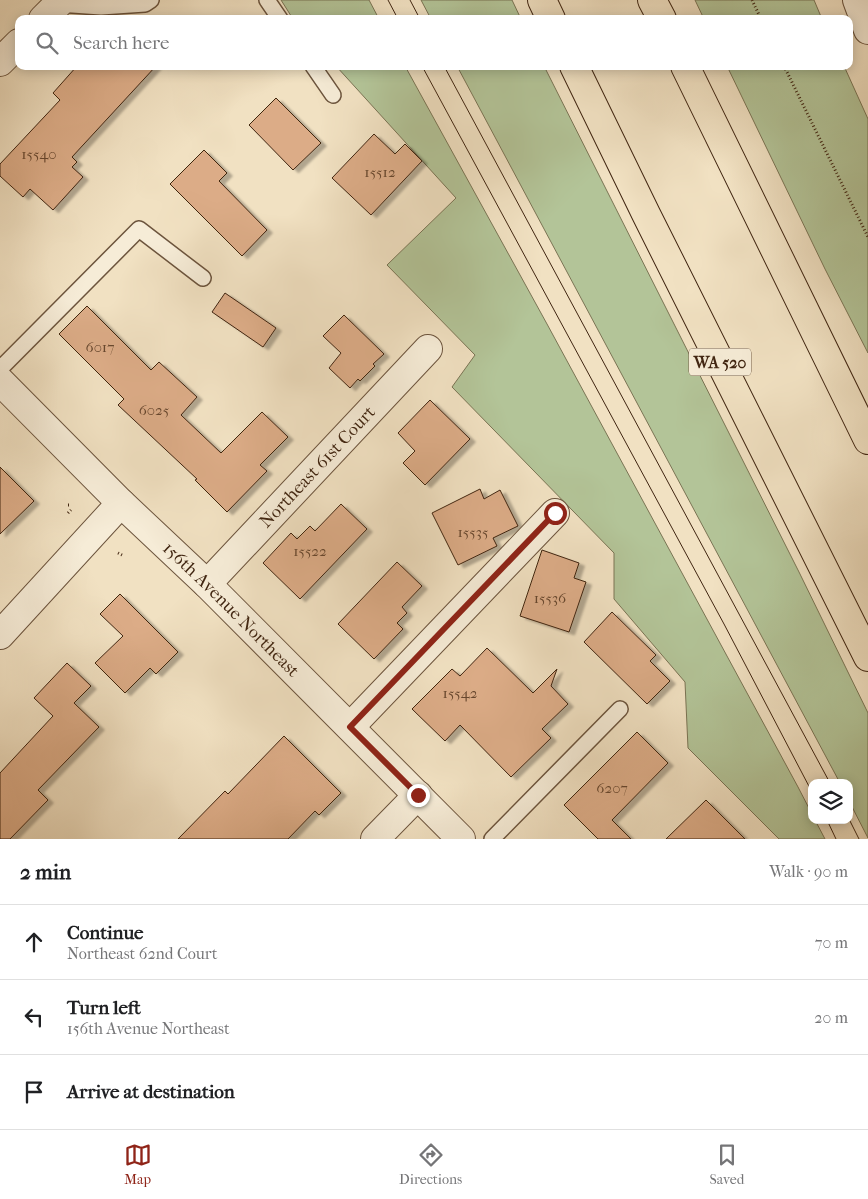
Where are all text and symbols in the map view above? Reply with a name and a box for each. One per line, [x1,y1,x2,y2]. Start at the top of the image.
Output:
search box [15,15,853,70]
icon: search [33,29,61,57]
text: Search here [73,32,169,54]
house number: 15540 [21,145,57,163]
house number: 15512 [364,163,396,181]
house number: 6017 [86,338,114,356]
road number: WA 520 [689,348,751,376]
house number: 6025 [139,401,169,419]
street label: Northeast 61st Court [255,401,380,532]
route start [544,502,567,525]
house number: 15535 [458,523,488,541]
street label: 156th Avenue Northeast [158,538,304,682]
house number: 15522 [293,542,327,560]
house number: 15536 [534,589,567,607]
house number: 15542 [443,684,478,702]
house number: 6207 [596,779,628,797]
map controls [808,779,853,824]
button: layers [808,779,853,824]
route end [407,784,430,807]
text: 2 min [20,860,71,884]
text: Walk · 90 m [769,862,848,881]
text: Continue [67,922,143,944]
icon: ahead [20,928,48,956]
text: 70 m [815,933,848,952]
text: Northeast 62nd Court [67,944,217,963]
text: Turn left [67,997,141,1019]
icon: left [20,1003,48,1031]
text: 20 m [814,1008,848,1027]
text: 156th Avenue Northeast [67,1019,230,1038]
icon: arrive [20,1078,48,1106]
text: Arrive at destination [67,1081,235,1103]
tab: Map [124,1141,152,1188]
tab: Directions [399,1141,462,1188]
tab: Saved [710,1141,744,1188]

